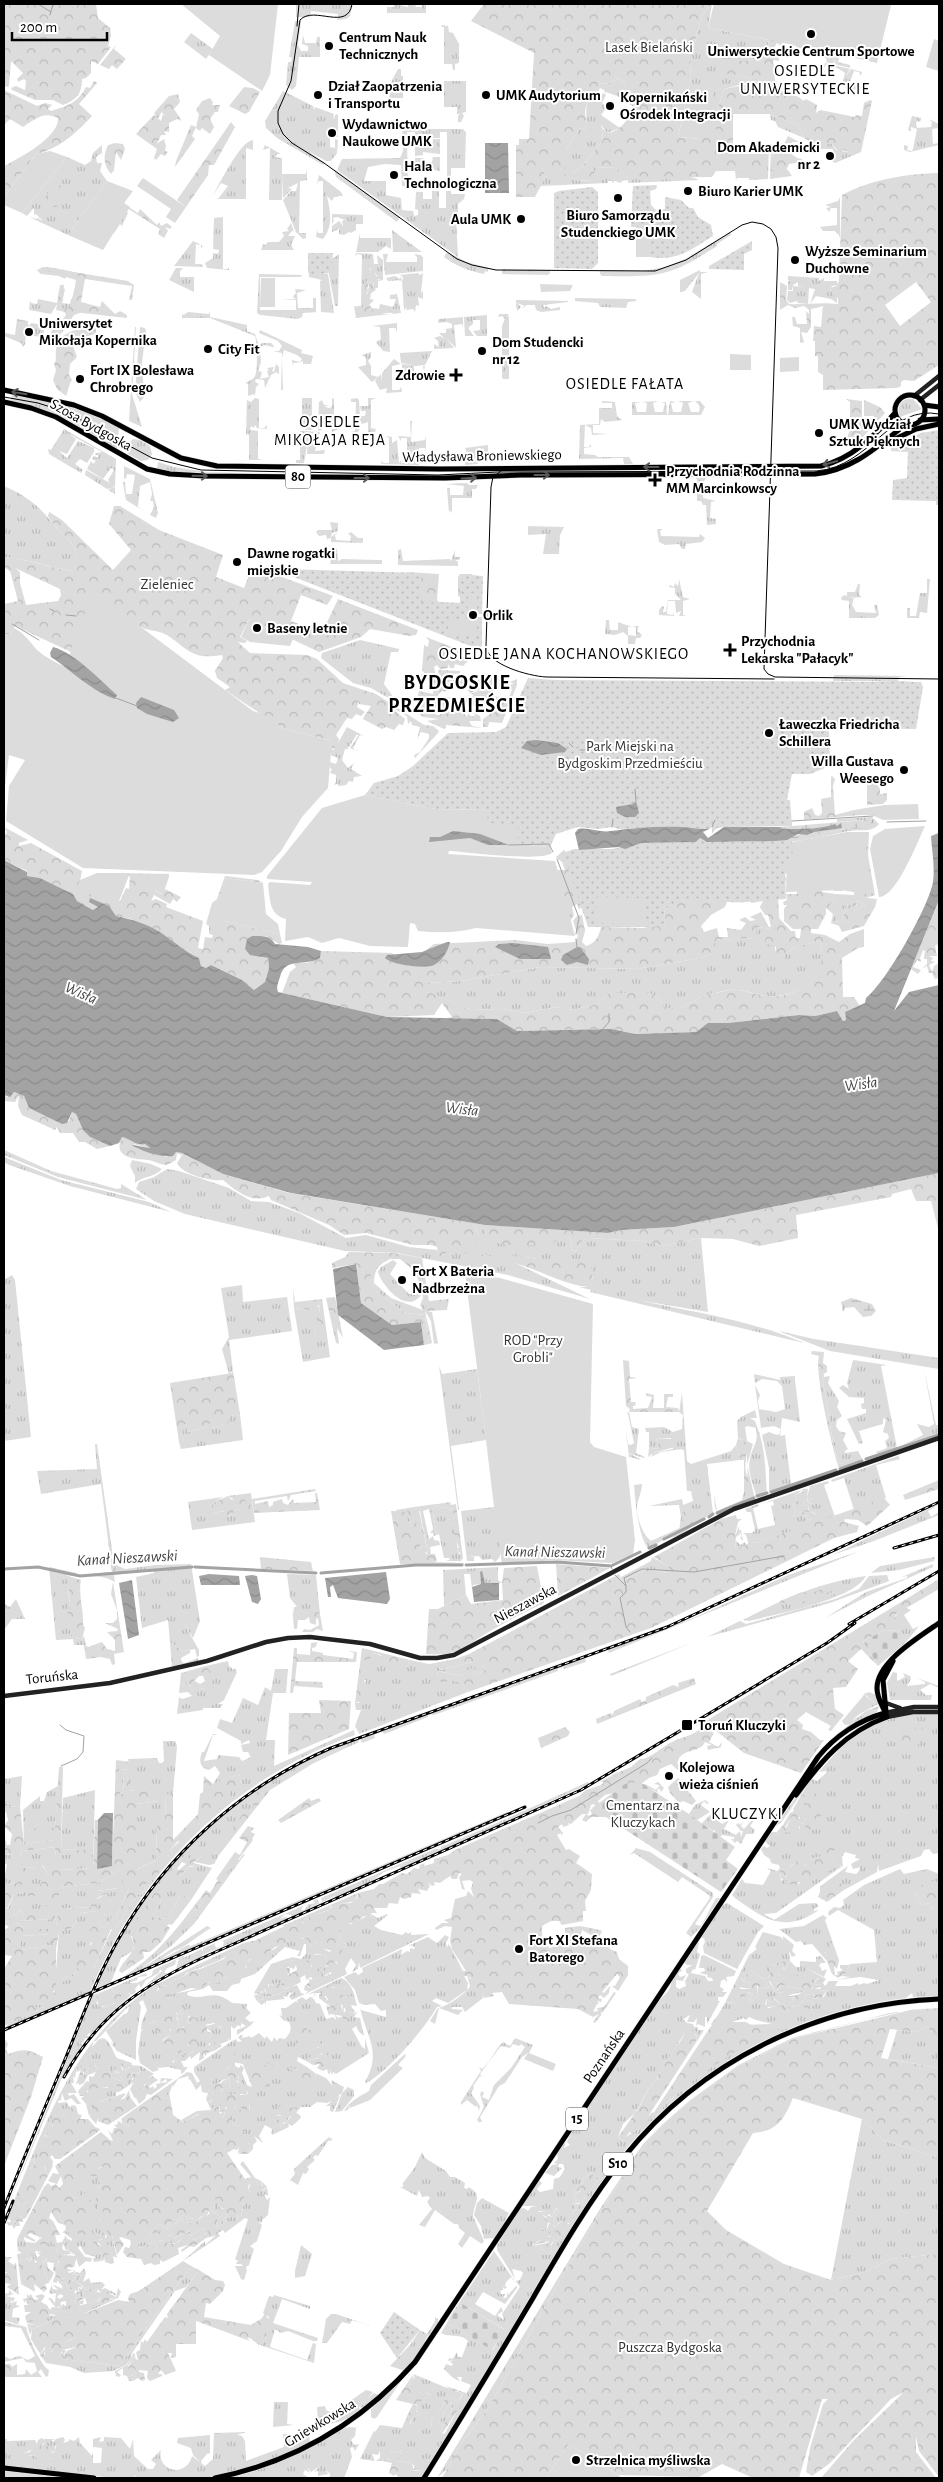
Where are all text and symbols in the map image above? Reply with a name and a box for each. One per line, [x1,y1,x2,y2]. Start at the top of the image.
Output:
scale bar [12,10,108,42]
text: 200 m [20,20,57,35]
marker: Uniwersyteckie Centrum Sportowe [805,28,817,40]
place label: Centrum Nauk Technicznych [339,30,427,62]
marker: Centrum Nauk Technicznych [323,40,335,52]
park label: Lasek Bielański [605,40,693,55]
place label: Uniwersyteckie Centrum Sportowe [707,44,915,59]
district label: OSIEDLE UNIWERSYTECKIE [740,63,870,97]
place label: Dział Zaopatrzenia i Transportu [328,79,442,111]
place label: UMK Audytorium [496,88,601,103]
marker: Dział Zaopatrzenia i Transportu [312,89,324,101]
marker: UMK Audytorium [480,89,492,101]
place label: Kopernikański Ośrodek Integracji [620,90,731,122]
marker: Kopernikański Ośrodek Integracji [604,100,616,112]
place label: Wydawnictwo Naukowe UMK [342,117,432,149]
marker: Wydawnictwo Naukowe UMK [326,127,338,139]
place label: Dom Akademicki nr 2 [717,140,820,172]
marker: Dom Akademicki nr 2 [824,150,836,162]
place label: Hala Technologiczna [404,159,497,191]
marker: Hala Technologiczna [388,169,400,181]
place label: Biuro Karier UMK [698,184,803,199]
marker: Biuro Karier UMK [682,185,694,197]
marker: Biuro Samorządu Studenckiego UMK [612,192,624,204]
place label: Biuro Samorządu Studenckiego UMK [561,208,676,240]
place label: Aula UMK [451,212,511,227]
marker: Aula UMK [515,213,527,225]
place label: Wyższe Seminarium Duchowne [805,244,927,276]
marker: Wyższe Seminarium Duchowne [789,254,801,266]
place label: Uniwersytet Mikołaja Kopernika [39,316,157,348]
marker: Uniwersytet Mikołaja Kopernika [23,326,35,338]
place label: Dom Studencki nr 12 [492,335,584,367]
place label: City Fit [218,342,260,357]
marker: City Fit [202,343,214,355]
marker: Dom Studencki nr 12 [476,345,488,357]
place label: Fort IX Bolesława Chrobrego [90,363,194,395]
place label: Zdrowie [395,368,445,383]
marker: Zdrowie [449,368,463,382]
marker: Fort IX Bolesława Chrobrego [74,373,86,385]
district label: OSIEDLE FAŁATA [566,376,684,392]
one-way arrow [11,387,27,397]
street label: Szosa Bydgoska [48,396,135,454]
district label: OSIEDLE MIKOŁAJA REJA [274,414,386,448]
place label: UMK Wydział Sztuk Pięknych [829,417,920,449]
marker: UMK Wydział Sztuk Pięknych [813,427,825,439]
street label: Władysława Broniewskiego [402,447,562,465]
one-way arrow [822,459,838,469]
one-way arrow [644,462,660,472]
place label: Przychodnia Rodzinna MM Marcinkowscy [666,464,800,496]
road number: 80 [286,466,310,488]
one-way arrow [534,470,550,480]
one-way arrow [192,471,208,480]
one-way arrow [354,473,370,483]
one-way arrow [461,473,477,482]
marker: Przychodnia Rodzinna MM Marcinkowscy [648,473,662,487]
place label: Dawne rogatki miejskie [247,546,335,578]
marker: Dawne rogatki miejskie [231,556,243,568]
park label: Zieleniec [140,577,194,592]
place label: Orlik [483,608,514,623]
marker: Orlik [467,609,479,621]
place label: Baseny letnie [267,621,347,636]
marker: Baseny letnie [251,622,263,634]
place label: Przychodnia Lekarska "Pałacyk" [741,634,854,666]
marker: Przychodnia Lekarska "Pałacyk" [723,643,737,657]
district label: OSIEDLE JANA KOCHANOWSKIEGO [439,646,689,662]
district label: BYDGOSKIE PRZEDMIEŚCIE [388,673,526,716]
place label: Ławeczka Friedricha Schillera [778,717,900,749]
marker: Ławeczka Friedricha Schillera [763,727,775,739]
park label: Park Miejski na Bydgoskim Przedmieściu [557,739,703,771]
place label: Willa Gustava Weesego [811,754,894,786]
marker: Willa Gustava Weesego [898,764,910,776]
water label: Wisła [63,979,99,1007]
water label: Wisła [844,1074,878,1094]
water label: Wisła [445,1099,479,1119]
place label: Fort X Bateria Nadbrzeżna [412,1264,494,1296]
marker: Fort X Bateria Nadbrzeżna [396,1274,408,1286]
park label: ROD "Przy Grobli" [503,1333,563,1365]
water label: Kanał Nieszawski [504,1543,606,1561]
water label: Kanał Nieszawski [76,1547,178,1569]
street label: Nieszawska [491,1581,559,1627]
street label: Toruńska [25,1667,79,1687]
marker: Toruń Kluczyki [680,1718,694,1732]
place label: Toruń Kluczyki [698,1718,786,1733]
place label: Kolejowa wieża ciśnień [679,1760,759,1792]
marker: Kolejowa wieża ciśnień [663,1770,675,1782]
park label: Cmentarz na Kluczykach [606,1798,680,1830]
district label: KLUCZYKI [711,1806,783,1822]
place label: Fort XI Stefana Batorego [529,1933,618,1965]
marker: Fort XI Stefana Batorego [513,1943,525,1955]
street label: Poznańska [581,2026,628,2086]
road number: 15 [566,2108,588,2130]
road number: S10 [603,2152,633,2176]
park label: Puszcza Bydgoska [618,2340,722,2355]
street label: Gniewkowska [282,2396,358,2450]
place label: Strzelnica myśliwska [586,2453,711,2468]
marker: Strzelnica myśliwska [570,2454,582,2466]

